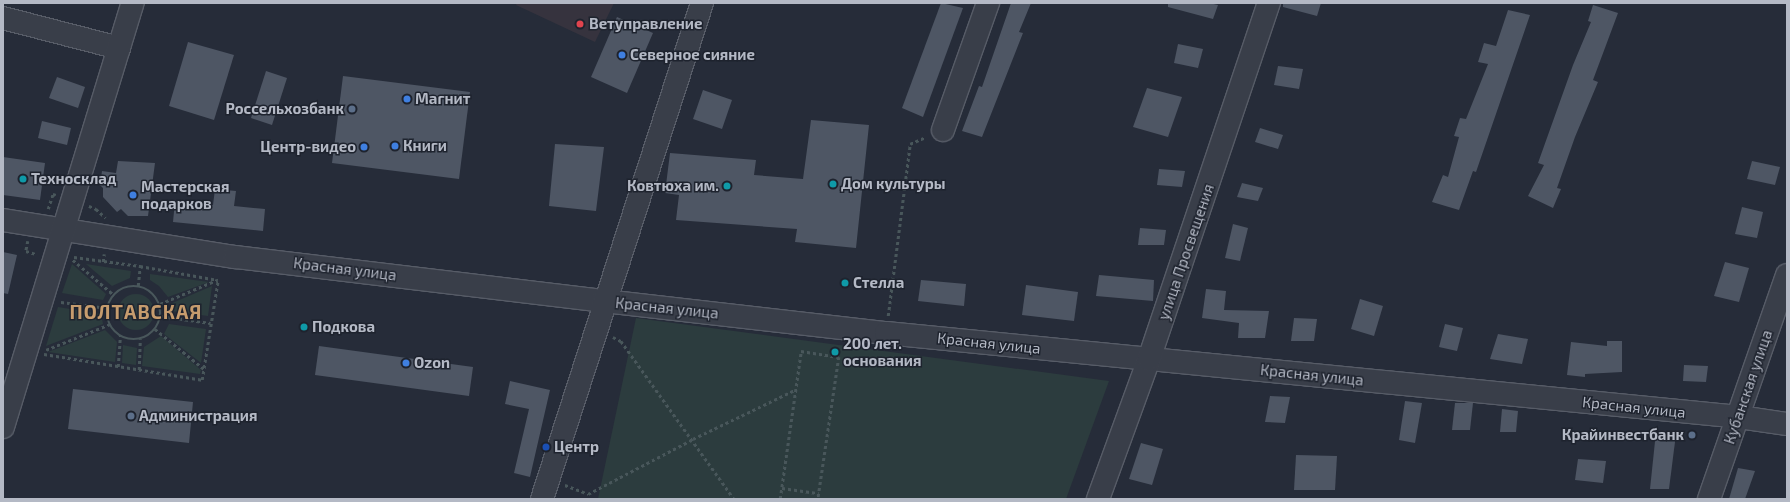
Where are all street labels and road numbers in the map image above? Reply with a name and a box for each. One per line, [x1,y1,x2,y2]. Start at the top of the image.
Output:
street label: улица Просвещения [1154,182,1218,322]
street label: Красная улица [292,254,398,284]
street label: Красная улица [614,294,720,322]
street label: Кубанская улица [1720,328,1776,446]
street label: Красная улица [936,329,1042,357]
street label: Красная улица [1259,361,1365,389]
street label: Красная улица [1581,393,1687,421]

